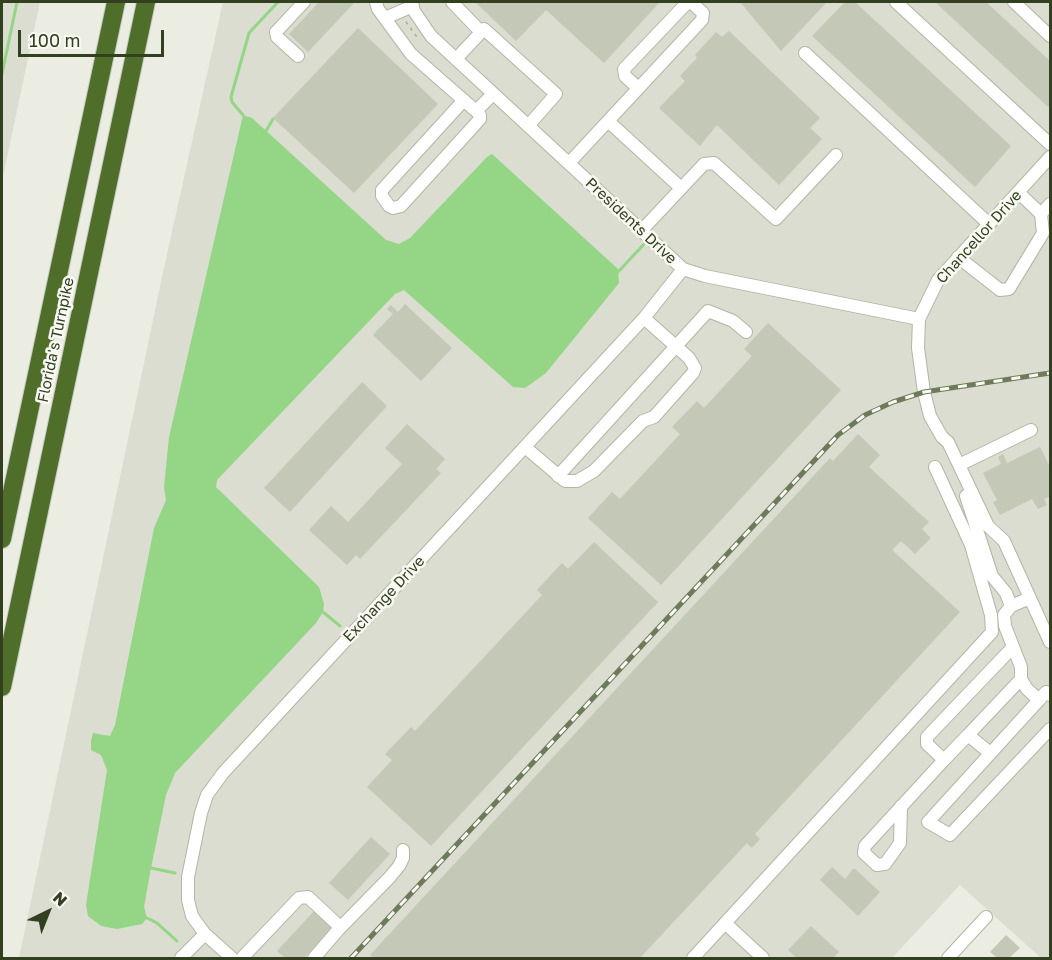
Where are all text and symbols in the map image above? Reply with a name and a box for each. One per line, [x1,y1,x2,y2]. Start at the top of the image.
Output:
scale bar [21,18,166,56]
text: 100 m [29,29,80,51]
street label: Presidents Drive [582,174,680,268]
street label: Chancellor Drive [932,187,1026,287]
street label: Florida's Turnpike [34,276,78,404]
street label: Exchange Drive [340,552,428,646]
north arrow [18,882,78,942]
text: N [49,887,72,910]

